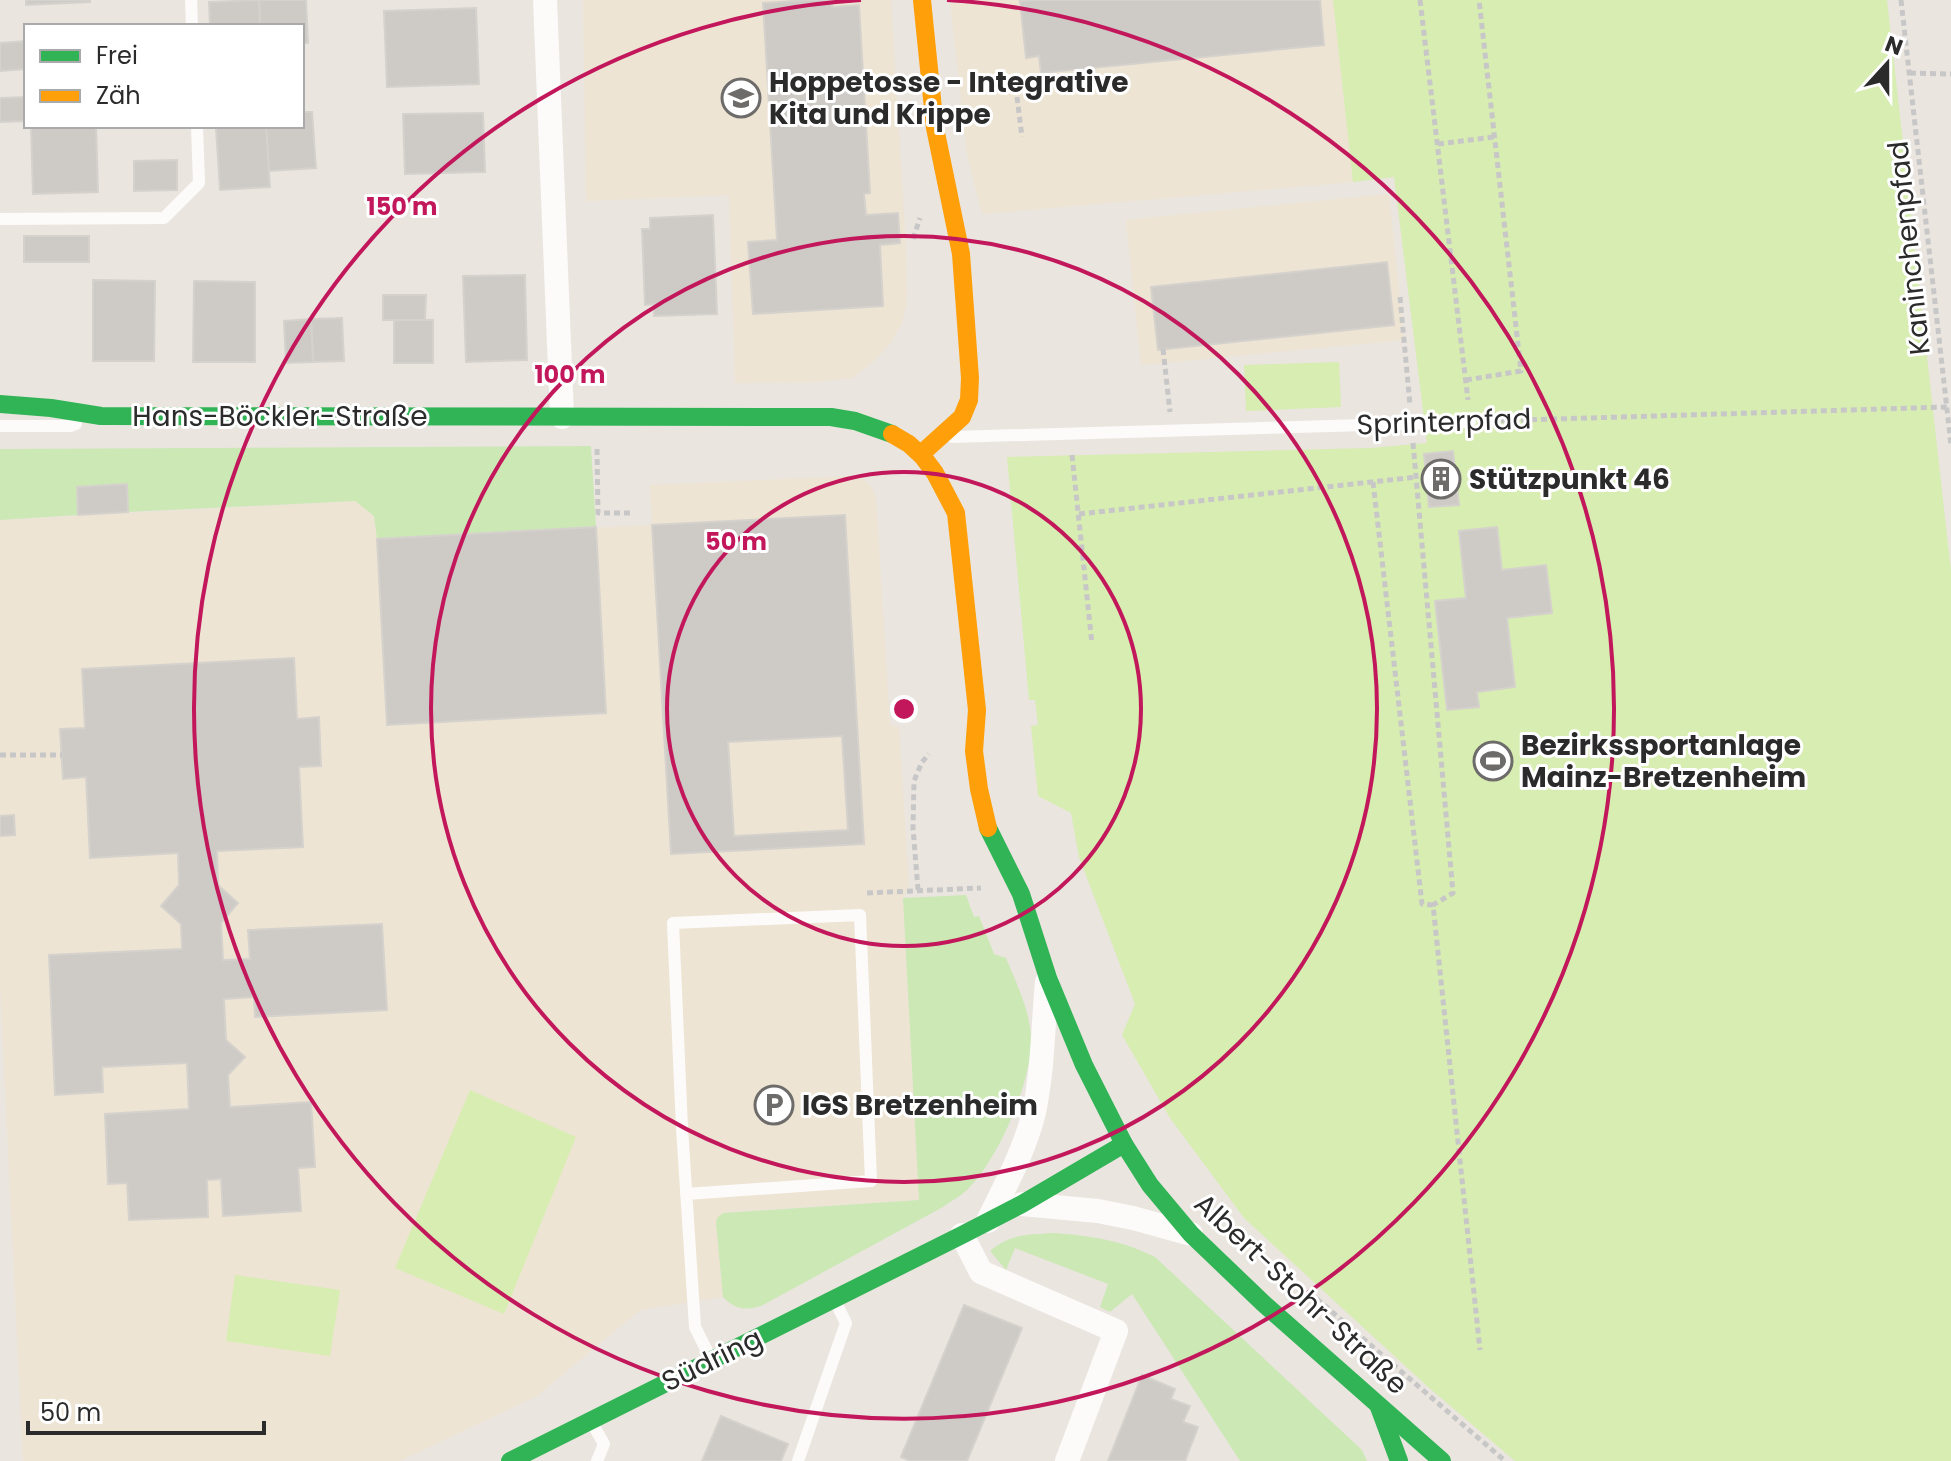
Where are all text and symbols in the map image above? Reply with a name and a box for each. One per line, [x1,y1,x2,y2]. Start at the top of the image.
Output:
legend [24,24,304,128]
north arrow [1847,24,1927,104]
text: N [1881,28,1907,63]
text: Frei [96,39,138,72]
place label: Hoppetosse - Integrative Kita und Krippe [769,63,1129,134]
school or university icon: Hoppetosse - Integrative Kita und Krippe [720,77,762,119]
text: Zäh [96,79,141,112]
street label: Kaninchenpfad [1878,139,1940,357]
text: 150 m [367,190,437,223]
text: 100 m [535,358,605,391]
street label: Hans-Böckler-Straße [132,397,428,436]
street label: Sprinterpfad [1356,399,1532,445]
building icon: Stützpunkt 46 [1420,458,1462,500]
place label: Stützpunkt 46 [1469,460,1670,499]
text: 50 m [705,525,767,558]
centre of rings [890,695,918,723]
place label: Bezirkssportanlage Mainz-Bretzenheim [1521,726,1806,797]
sports icon: Bezirkssportanlage Mainz-Bretzenheim [1472,740,1514,782]
parking icon: IGS Bretzenheim [753,1084,795,1126]
place label: IGS Bretzenheim [802,1086,1038,1125]
street label: Albert-Stohr-Straße [1186,1185,1416,1403]
street label: Südring [655,1319,769,1401]
scale bar [28,1385,264,1435]
text: 50 m [40,1396,101,1429]

